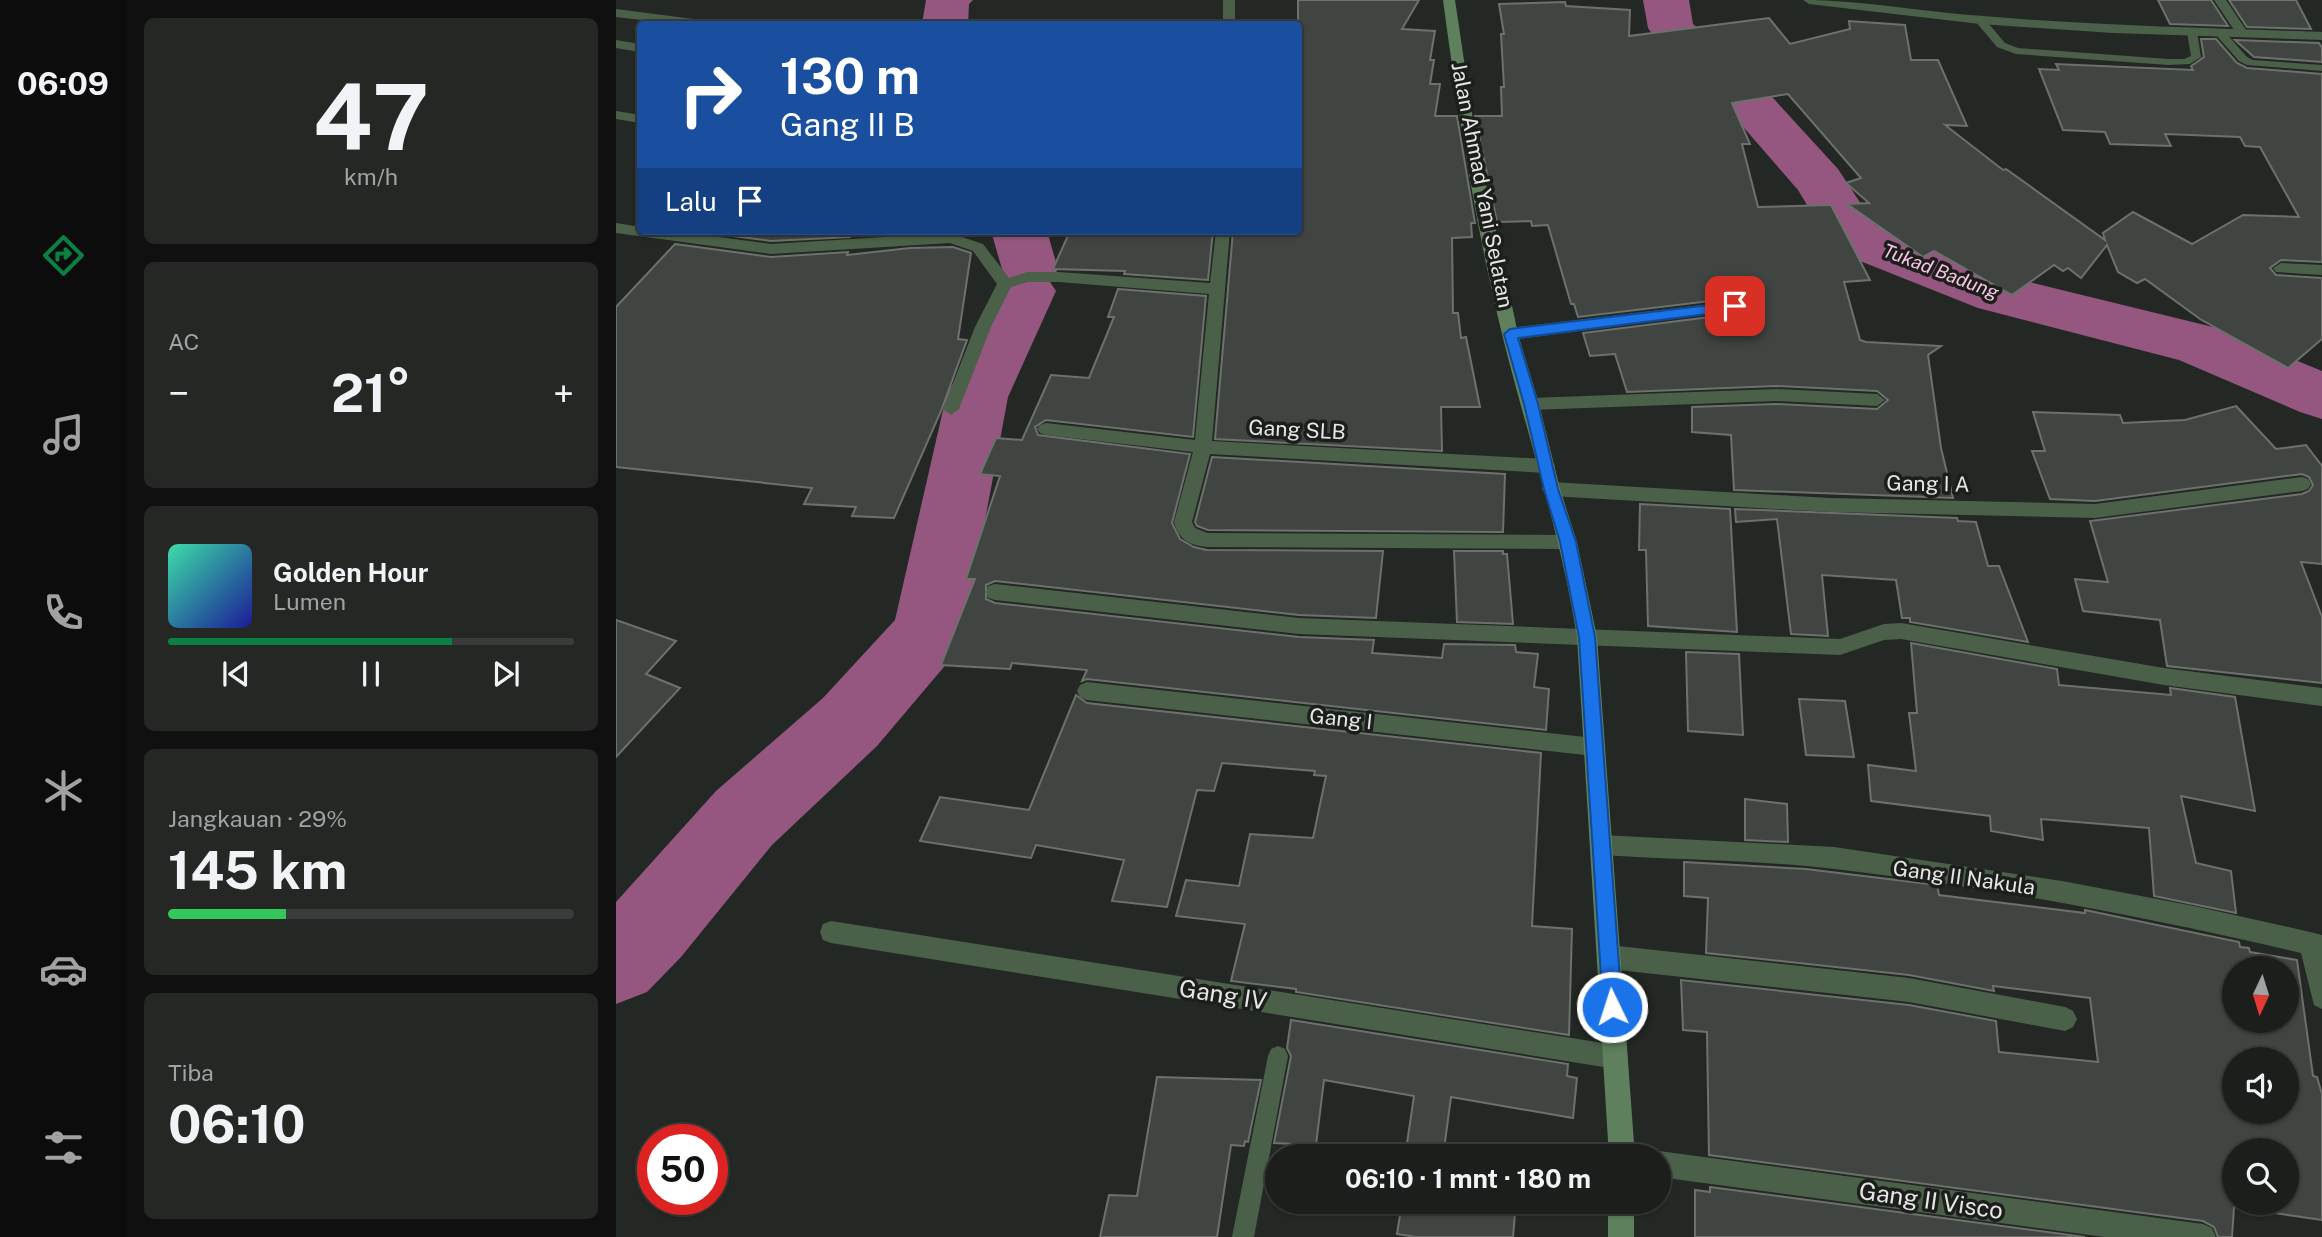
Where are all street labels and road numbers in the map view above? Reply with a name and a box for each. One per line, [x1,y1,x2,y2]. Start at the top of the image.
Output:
street label: Jalan Ahmad Yani Selatan [1446,60,1519,310]
street label: Gang SLB [1248,414,1346,445]
street label: Gang I A [1886,470,1970,497]
street label: Gang I [1308,703,1374,734]
street label: Gang II Nakula [1891,855,2037,900]
street label: Gang IV [1177,973,1269,1015]
street label: Gang II Visco [1857,1176,2005,1224]

